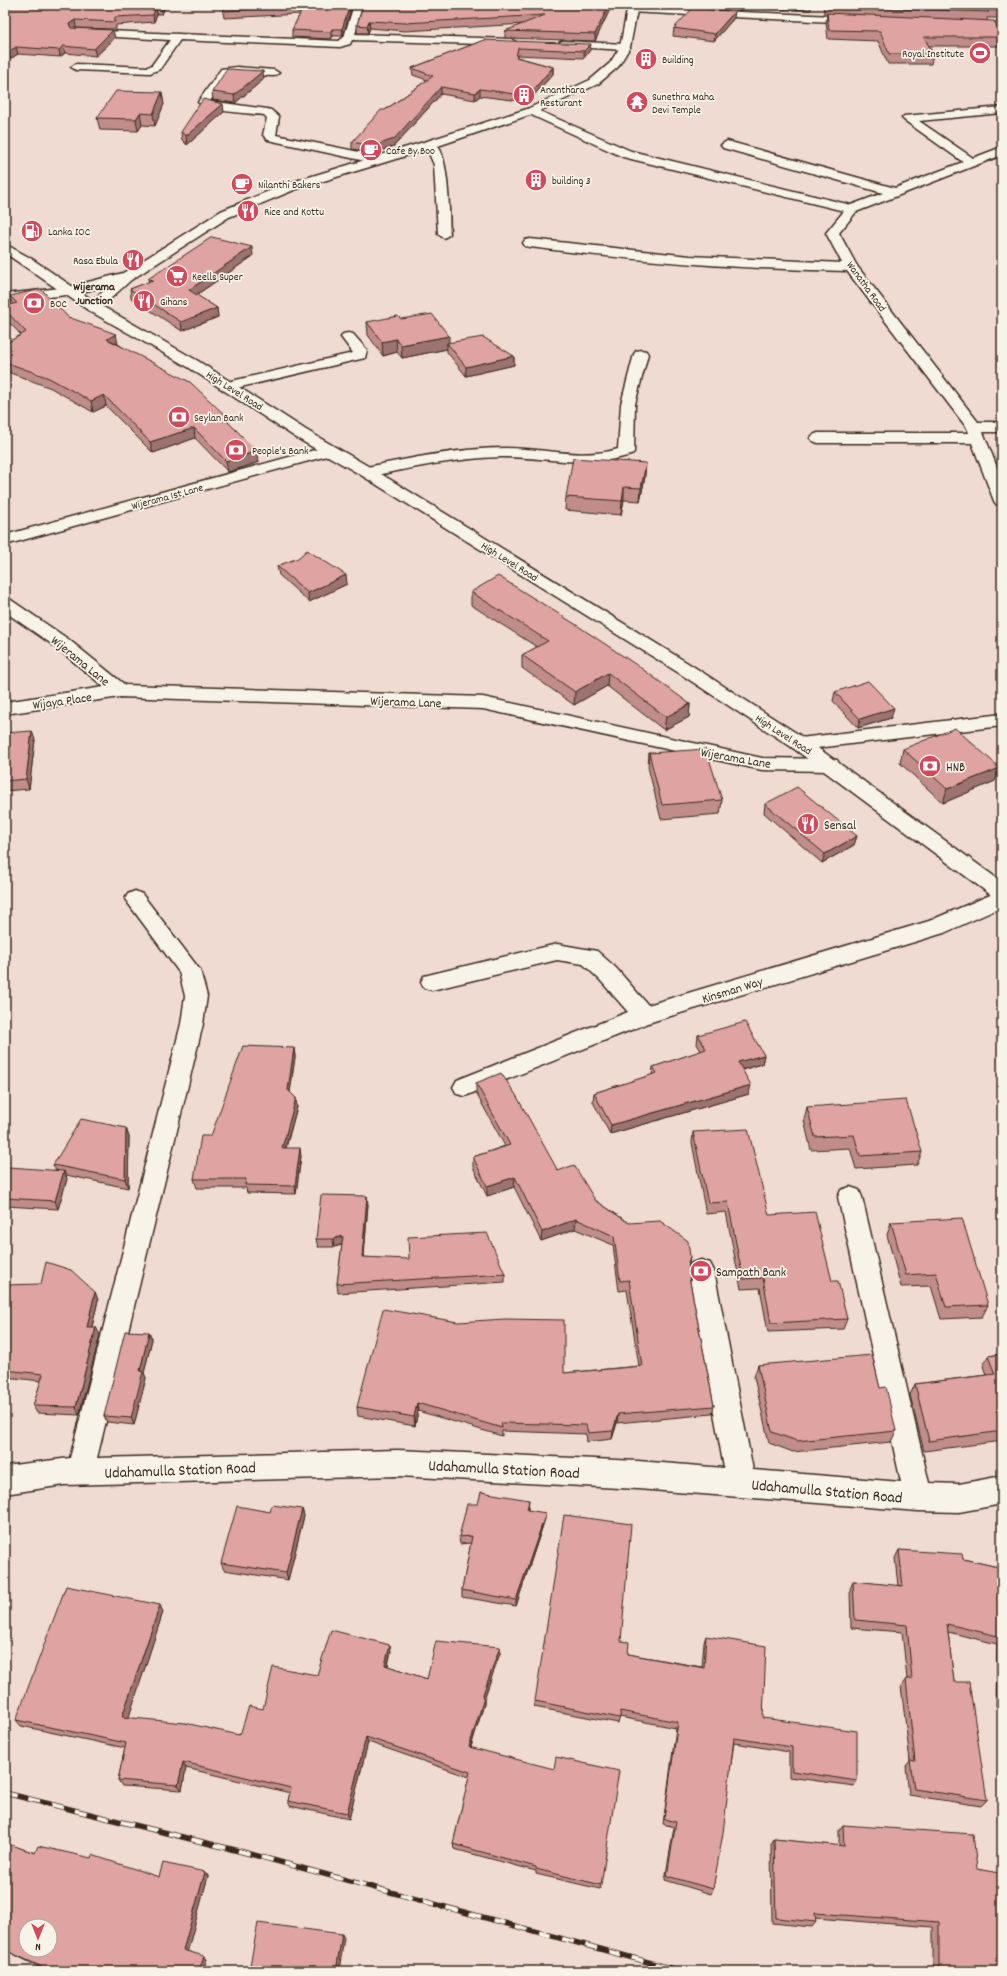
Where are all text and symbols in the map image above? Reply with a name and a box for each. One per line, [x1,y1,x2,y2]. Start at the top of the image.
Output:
sports icon: Royal Institute [967,40,993,66]
building icon: Building [633,46,659,72]
place label: Royal Institute [902,47,964,63]
place label: Building [662,53,694,69]
building icon: Ananthara Resturant [511,82,537,108]
place label: Ananthara Resturant [540,83,586,112]
temple icon: Sunethra Maha Devi Temple [624,89,650,115]
place label: Sunethra Maha Devi Temple [652,90,715,119]
cafe icon: Cafe By Boo [358,137,384,163]
place label: Cafe By Boo [386,144,435,160]
building icon: building 3 [523,167,549,193]
cafe icon: Nilanthi Bakers [229,171,255,197]
place label: building 3 [552,174,591,190]
place label: Nilanthi Bakers [258,178,321,194]
restaurant icon: Rice and Kottu [235,198,261,224]
place label: Rice and Kottu [264,205,324,221]
fuel station icon: Lanka IOC [19,218,45,244]
place label: Lanka IOC [48,225,91,241]
restaurant icon: Rasa Ebula [120,247,146,273]
place label: Rasa Ebula [73,254,119,270]
street label: Wanatha Road [842,259,889,316]
supermarket icon: Keells Super [164,263,190,289]
place label: Keells Super [192,270,244,286]
district label: Wijerama Junction [73,279,116,310]
restaurant icon: Gihans [131,288,157,314]
bank icon: BOC [21,290,47,316]
place label: Gihans [160,295,188,311]
place label: BOC [50,297,68,313]
street label: High Level Road [202,368,266,416]
bank icon: Seylan Bank [166,404,192,430]
place label: Seylan Bank [194,411,244,427]
bank icon: People's Bank [223,437,249,463]
place label: People's Bank [252,444,309,460]
street label: Wijerama 1st Lane [130,481,205,515]
street label: High Level Road [477,539,541,587]
street label: Wijerama Lane [46,632,113,692]
street label: Wijaya Place [31,689,94,716]
street label: Wijerama Lane [370,693,442,714]
street label: High Level Road [752,711,814,760]
street label: Wijerama Lane [699,744,772,775]
bank icon: HNB [917,753,943,779]
place label: HNB [946,759,965,778]
restaurant icon: Sensal [795,811,821,837]
place label: Sensal [824,817,856,836]
street label: Kinsman Way [700,973,766,1010]
bank icon: Sampath Bank [688,1258,714,1284]
place label: Sampath Bank [716,1264,786,1283]
street label: Udahamulla Station Road [428,1455,580,1486]
street label: Udahamulla Station Road [104,1457,256,1486]
street label: Udahamulla Station Road [750,1474,903,1511]
north arrow [18,1918,58,1958]
text: N [35,1938,41,1954]

